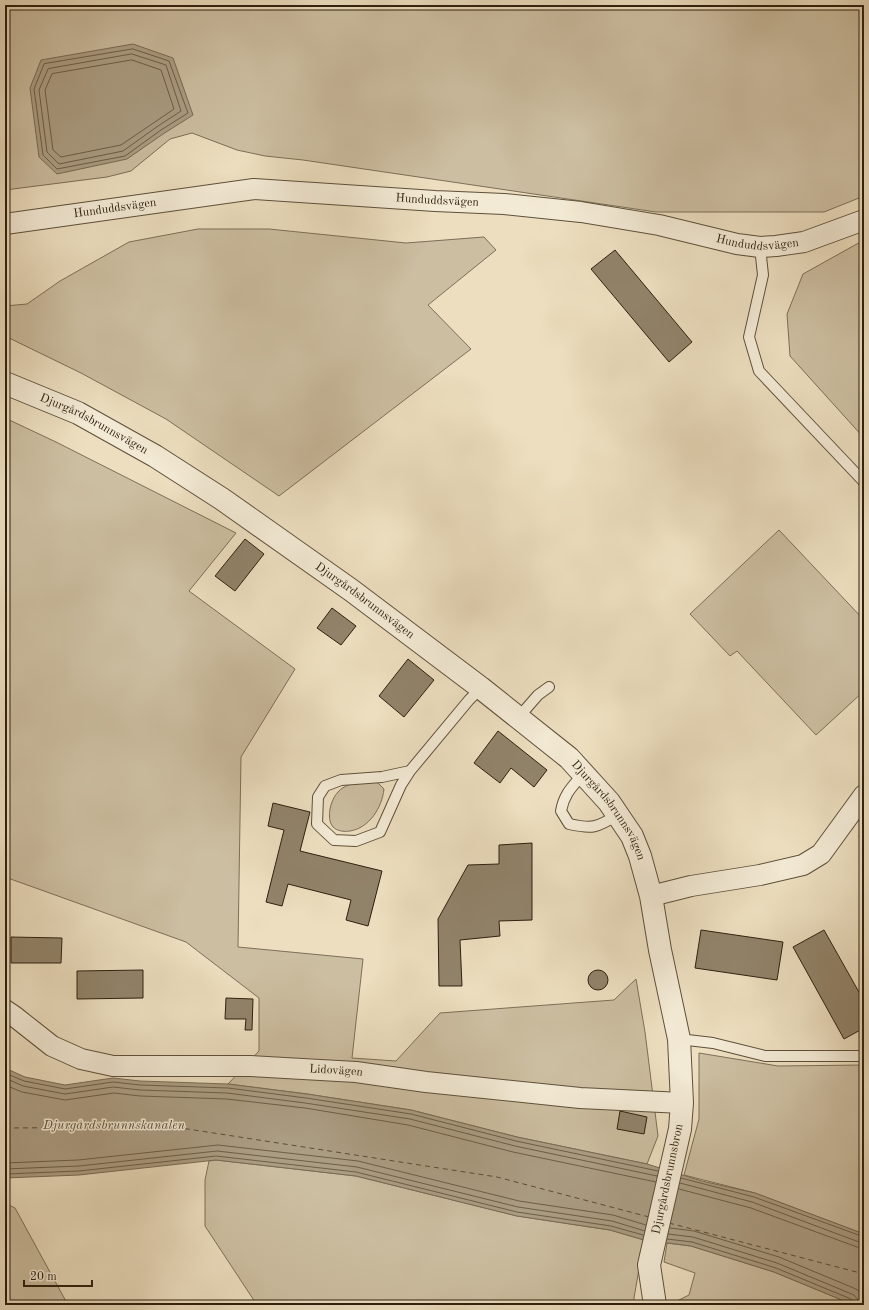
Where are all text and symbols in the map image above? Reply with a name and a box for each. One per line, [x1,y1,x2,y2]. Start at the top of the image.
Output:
street label: Hunduddsvägen [395,192,480,209]
street label: Hunduddsvägen [73,197,158,220]
street label: Hunduddsvägen [715,233,800,253]
street label: Djurgårdsbrunnsvägen [38,392,150,457]
street label: Djurgårdsbrunnsvägen [313,561,417,642]
street label: Djurgårdsbrunnsvägen [569,759,647,862]
street label: Lidovägen [309,1063,364,1079]
water label: Djurgårdsbrunnskanalen [42,1119,186,1132]
street label: Djurgårdsbrunnsbron [650,1122,686,1235]
scale bar [24,1262,92,1288]
text: 20 m [30,1271,57,1283]

